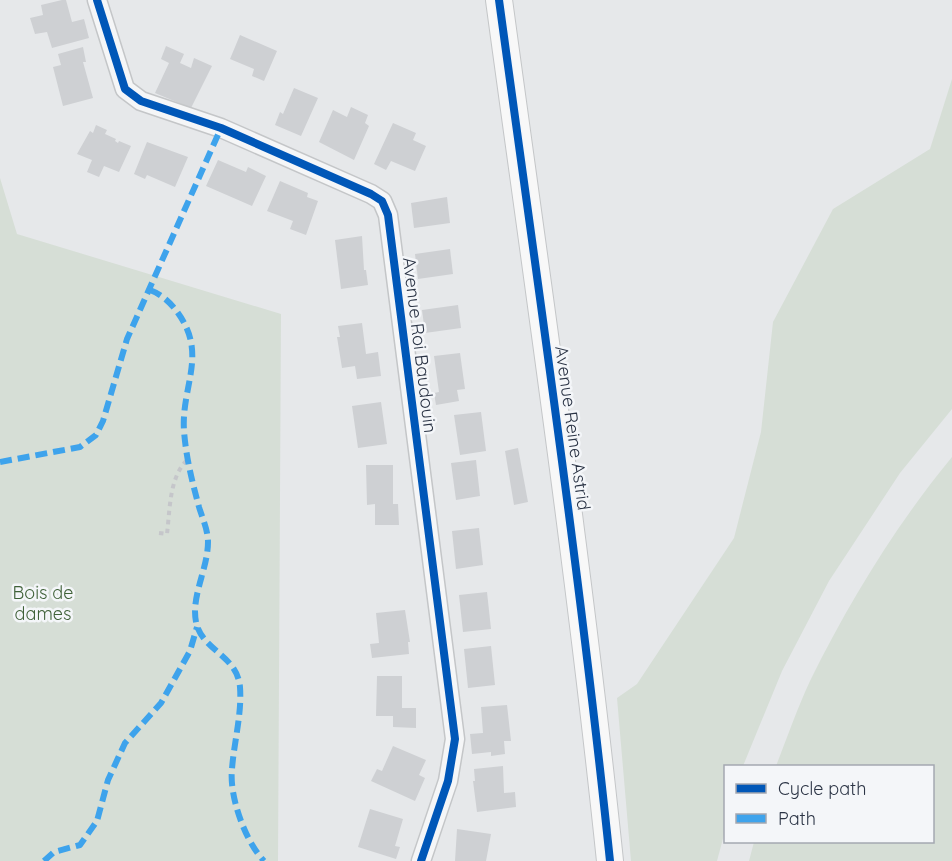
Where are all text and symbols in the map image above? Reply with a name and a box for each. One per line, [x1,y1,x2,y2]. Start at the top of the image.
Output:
street label: Avenue Roi Baudouin [398,256,442,434]
street label: Avenue Reine Astrid [550,344,596,512]
park label: Bois de dames [13,581,73,625]
legend [724,765,934,843]
text: Cycle path [778,777,866,800]
text: Path [778,807,816,830]

